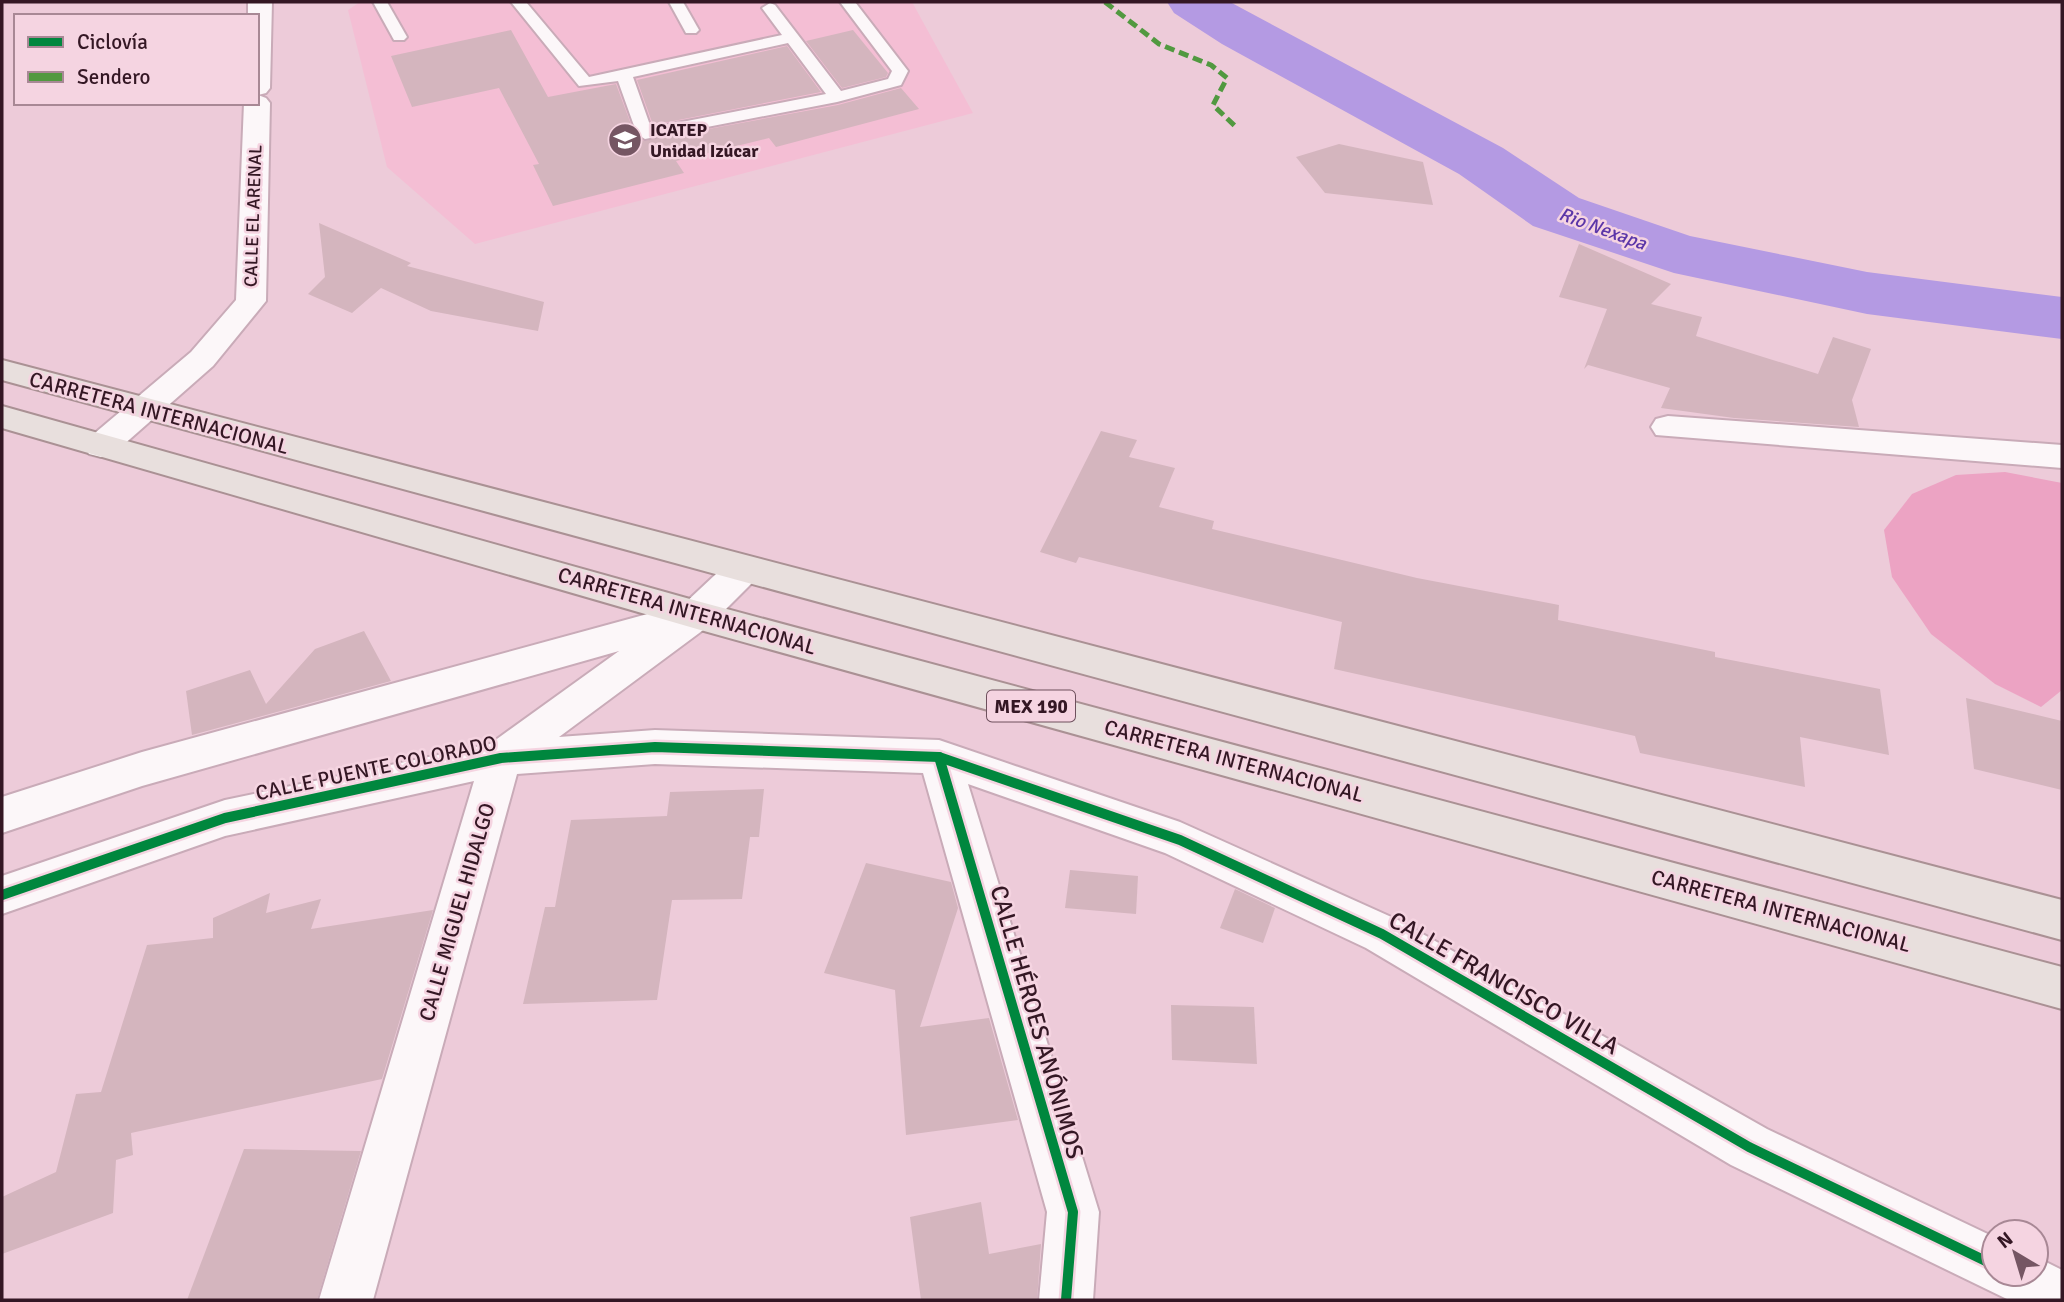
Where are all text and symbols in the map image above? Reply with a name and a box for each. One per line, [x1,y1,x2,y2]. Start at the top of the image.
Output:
legend [14,14,259,105]
text: Ciclovía [77,29,148,55]
text: Sendero [77,64,151,90]
place label: ICATEP Unidad Izúcar [650,119,759,162]
school or university icon: ICATEP Unidad Izúcar [606,121,644,159]
street label: CALLE EL ARENAL [240,145,266,287]
water label: Rio Nexapa [1556,202,1651,256]
street label: CARRETERA INTERNACIONAL [26,366,292,460]
street label: CARRETERA INTERNACIONAL [555,562,819,660]
road number: MEX 190 [987,691,1075,722]
street label: CARRETERA INTERNACIONAL [1101,714,1367,808]
street label: CALLE PUENTE COLORADO [253,730,499,806]
street label: CALLE MIGUEL HIDALGO [413,800,501,1024]
street label: CARRETERA INTERNACIONAL [1648,864,1914,958]
street label: CALLE HÉROES ANÓNIMOS [984,882,1090,1162]
street label: CALLE FRANCISCO VILLA [1384,905,1625,1061]
north arrow [1980,1218,2050,1288]
text: N [1993,1227,2018,1254]

